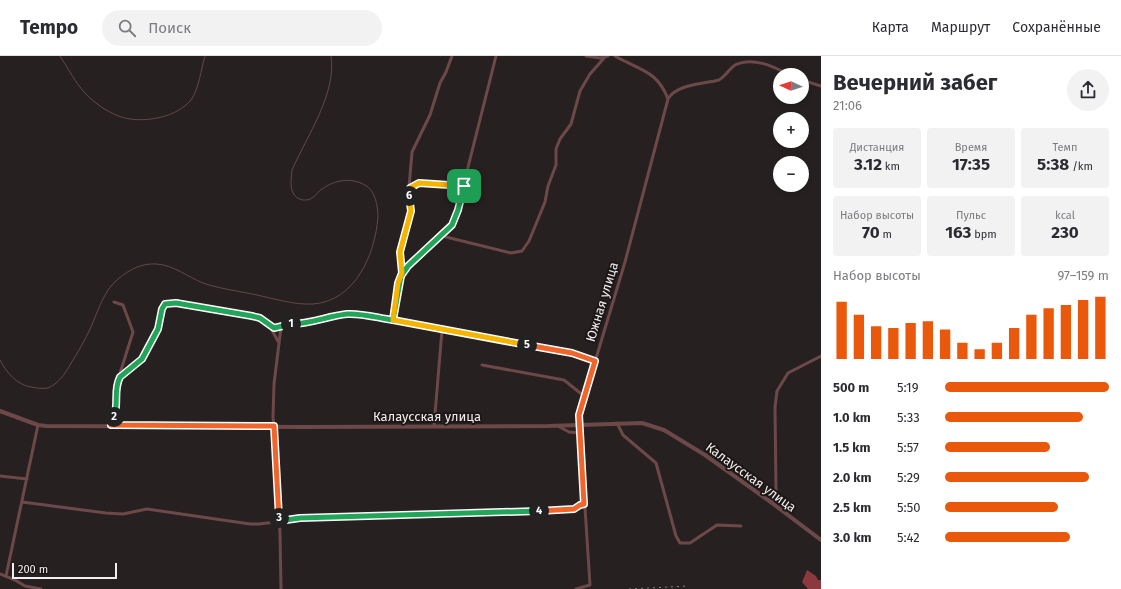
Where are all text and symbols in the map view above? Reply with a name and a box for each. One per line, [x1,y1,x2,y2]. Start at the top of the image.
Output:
search box [102,10,382,46]
text: Tempo [20,16,78,39]
icon: search [116,17,138,39]
text: Поиск [148,19,191,37]
text: Карта [872,19,909,36]
text: Маршрут [931,19,990,36]
text: Сохранённые [1012,19,1101,36]
north arrow [773,68,809,104]
map controls [773,68,809,192]
text: Вечерний забег [833,69,997,96]
button: share [1067,69,1109,111]
text: 21:06 [833,98,862,113]
button: + [773,112,809,148]
text: Дистанция [850,141,904,154]
text: Время [955,141,987,154]
text: Темп [1053,141,1077,154]
text: 3.12 [854,154,882,175]
text: 17:35 [952,154,990,175]
text: 5:38 [1037,154,1069,175]
button: − [773,156,809,192]
text: km [882,160,900,173]
text: /km [1069,160,1093,173]
pin [447,169,481,203]
icon: arrive [453,175,475,197]
pin: 6 [399,186,419,206]
text: 6 [406,189,412,202]
text: Набор высоты [840,209,914,222]
text: Пульс [956,209,986,222]
text: kcal [1055,209,1075,222]
text: 70 [862,222,880,243]
text: 163 [945,222,971,243]
text: 230 [1051,222,1079,243]
text: m [880,228,892,241]
text: bpm [971,228,997,241]
street label: Южная улица [583,260,621,344]
text: Набор высоты [833,268,921,283]
text: 97–159 m [1057,268,1109,283]
pin: 1 [281,314,301,334]
text: 1 [288,317,294,330]
pin: 5 [517,335,537,355]
text: 5 [524,338,530,351]
text: 500 m [833,380,869,395]
text: 5:19 [897,380,919,395]
pin: 2 [104,407,124,427]
street label: Калаусская улица [373,409,481,424]
text: 2 [111,410,117,423]
text: 1.0 km [833,410,871,425]
text: 5:33 [897,410,920,425]
street label: Калаусская улица [703,439,799,515]
text: 1.5 km [833,440,871,455]
text: 5:57 [897,440,919,455]
text: 2.0 km [833,470,872,485]
text: 5:29 [897,470,920,485]
text: 2.5 km [833,500,871,515]
text: 5:50 [897,500,920,515]
pin: 4 [529,501,549,521]
text: 4 [536,504,542,517]
pin: 3 [269,508,289,528]
text: 3 [276,511,282,524]
text: 3.0 km [833,530,872,545]
text: 5:42 [897,530,920,545]
scale bar [12,561,117,580]
text: 200 m [18,563,48,576]

